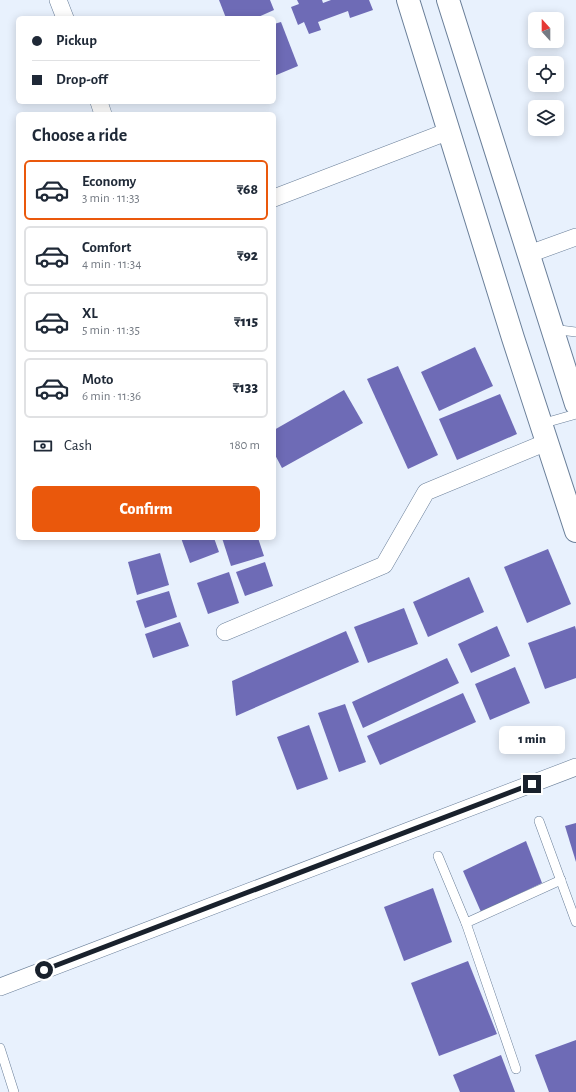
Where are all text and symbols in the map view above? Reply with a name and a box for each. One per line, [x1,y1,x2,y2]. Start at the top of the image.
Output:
north arrow [528,12,564,48]
map controls [528,12,564,136]
text: Pickup [56,33,97,48]
button: locate [528,56,564,92]
text: Drop-off [56,72,108,87]
button: layers [528,100,564,136]
text: Choose a ride [32,127,127,145]
icon: car [34,172,70,208]
text: Economy [82,174,136,189]
text: ₹68 [237,182,258,197]
text: 3 min · 11:33 [82,192,140,205]
icon: car [34,238,70,274]
text: Comfort [82,240,131,255]
text: ₹92 [237,248,258,263]
text: 4 min · 11:34 [82,258,141,271]
icon: car [34,304,70,340]
text: XL [82,306,98,321]
text: ₹115 [234,314,258,329]
text: 5 min · 11:35 [82,324,140,337]
icon: car [34,370,70,406]
text: Moto [82,372,114,387]
text: ₹133 [233,380,258,395]
text: 6 min · 11:36 [82,390,141,403]
icon: cash [32,435,54,457]
text: Cash [64,438,92,453]
text: 180 m [230,439,260,452]
button: Confirm [32,486,260,532]
callout: 1 min [499,726,565,754]
text: 1 min [518,733,546,746]
route end [523,775,541,793]
route start [35,961,53,979]

